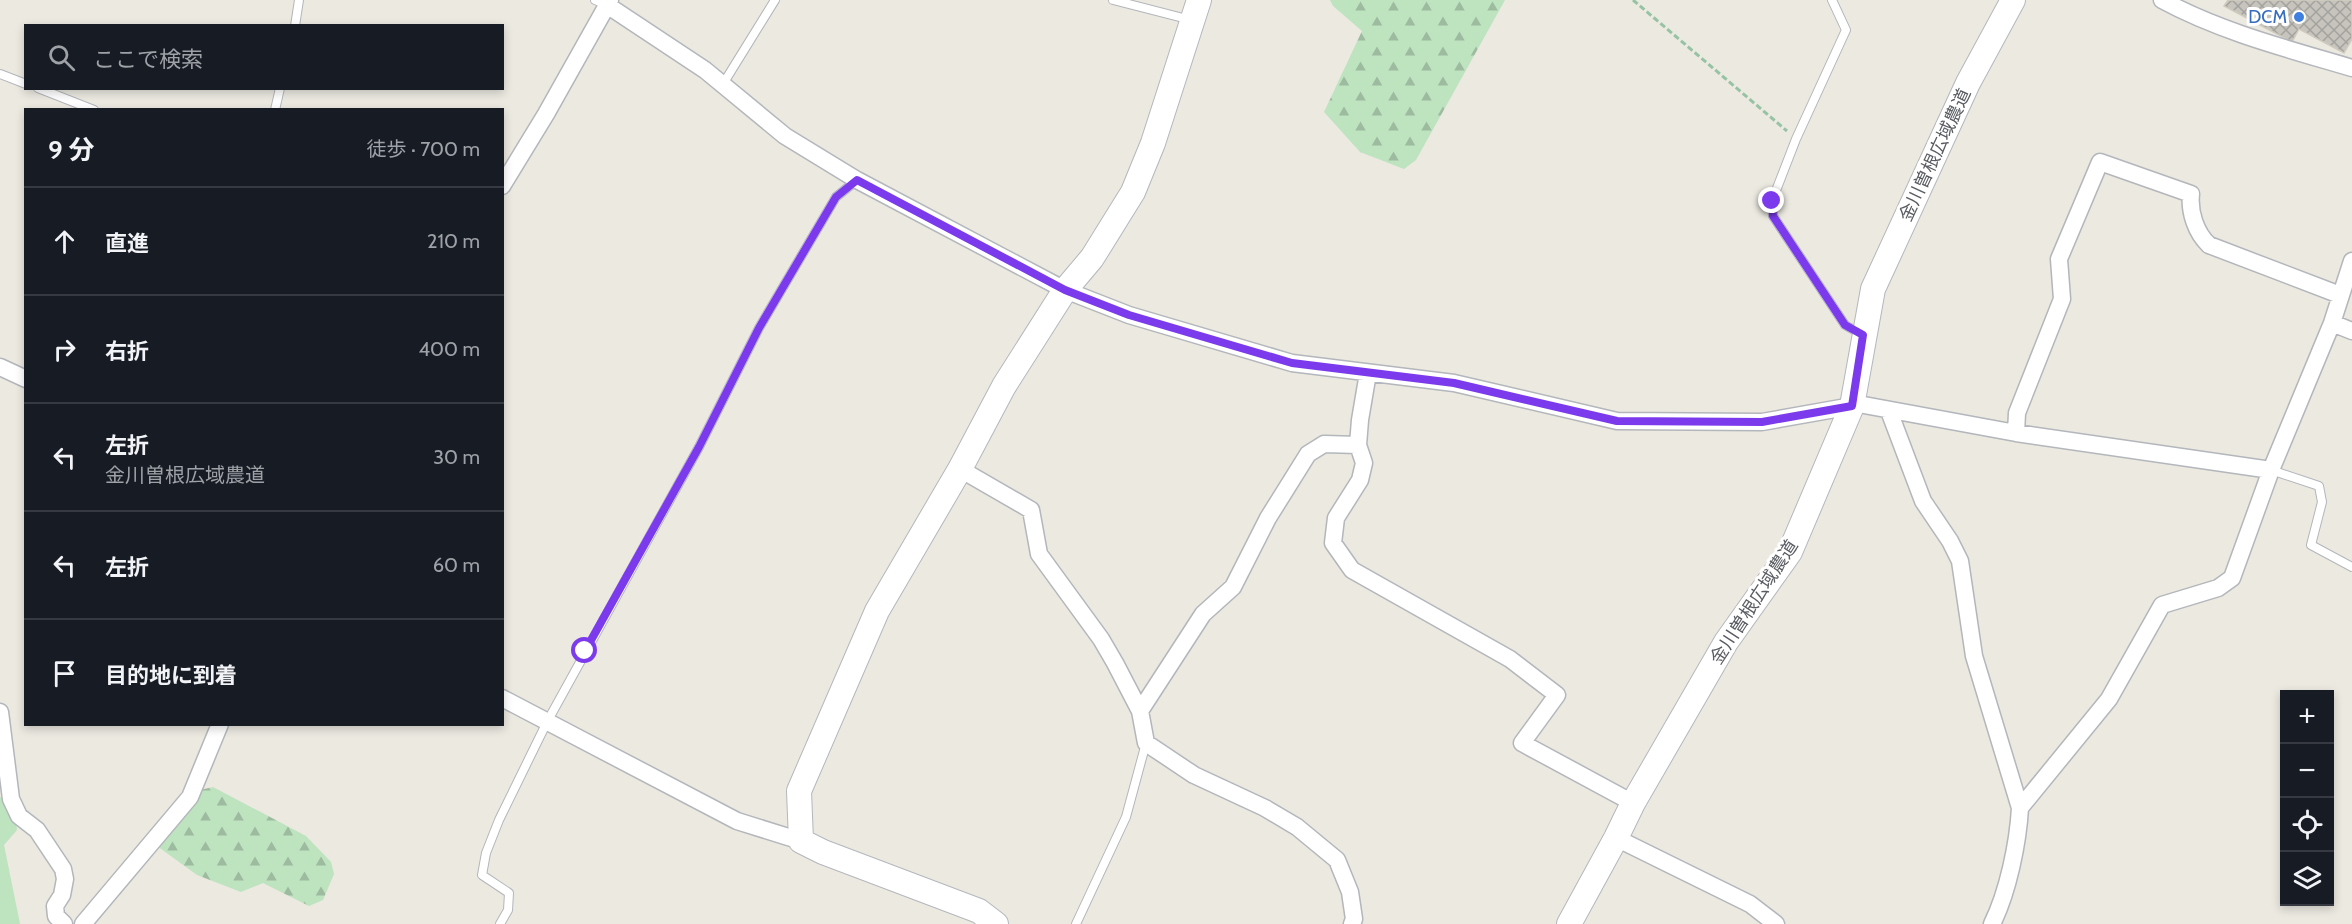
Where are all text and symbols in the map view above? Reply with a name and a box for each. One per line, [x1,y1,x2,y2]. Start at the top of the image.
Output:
place label: DCM [2248,6,2287,28]
marker: DCM [2292,10,2306,24]
search box [24,24,504,90]
icon: search [45,41,78,74]
text: ここで検索 [93,46,203,73]
street label: 金川曽根広域農道 [1895,85,1975,225]
text: 9 分 [48,134,94,166]
text: 徒歩 · 700 m [366,137,480,161]
route end [1758,187,1784,213]
icon: ahead [48,225,81,258]
text: 210 m [427,229,480,253]
text: 直進 [105,230,149,257]
icon: right [48,333,81,366]
text: 400 m [418,337,480,361]
text: 右折 [105,338,149,365]
text: 左折 [105,432,149,459]
icon: left [48,441,81,474]
text: 30 m [433,445,480,469]
text: 金川曽根広域農道 [105,463,265,487]
street label: 金川曽根広域農道 [1706,536,1802,668]
icon: left [48,549,81,582]
text: 60 m [433,553,480,577]
text: 左折 [105,554,149,581]
route start [571,637,597,663]
icon: arrive [48,657,81,690]
text: 目的地に到着 [105,662,237,689]
map controls [2280,690,2334,906]
button: + [2280,690,2334,744]
button: − [2280,744,2334,798]
button: locate [2280,798,2334,852]
button: layers [2280,852,2334,906]

